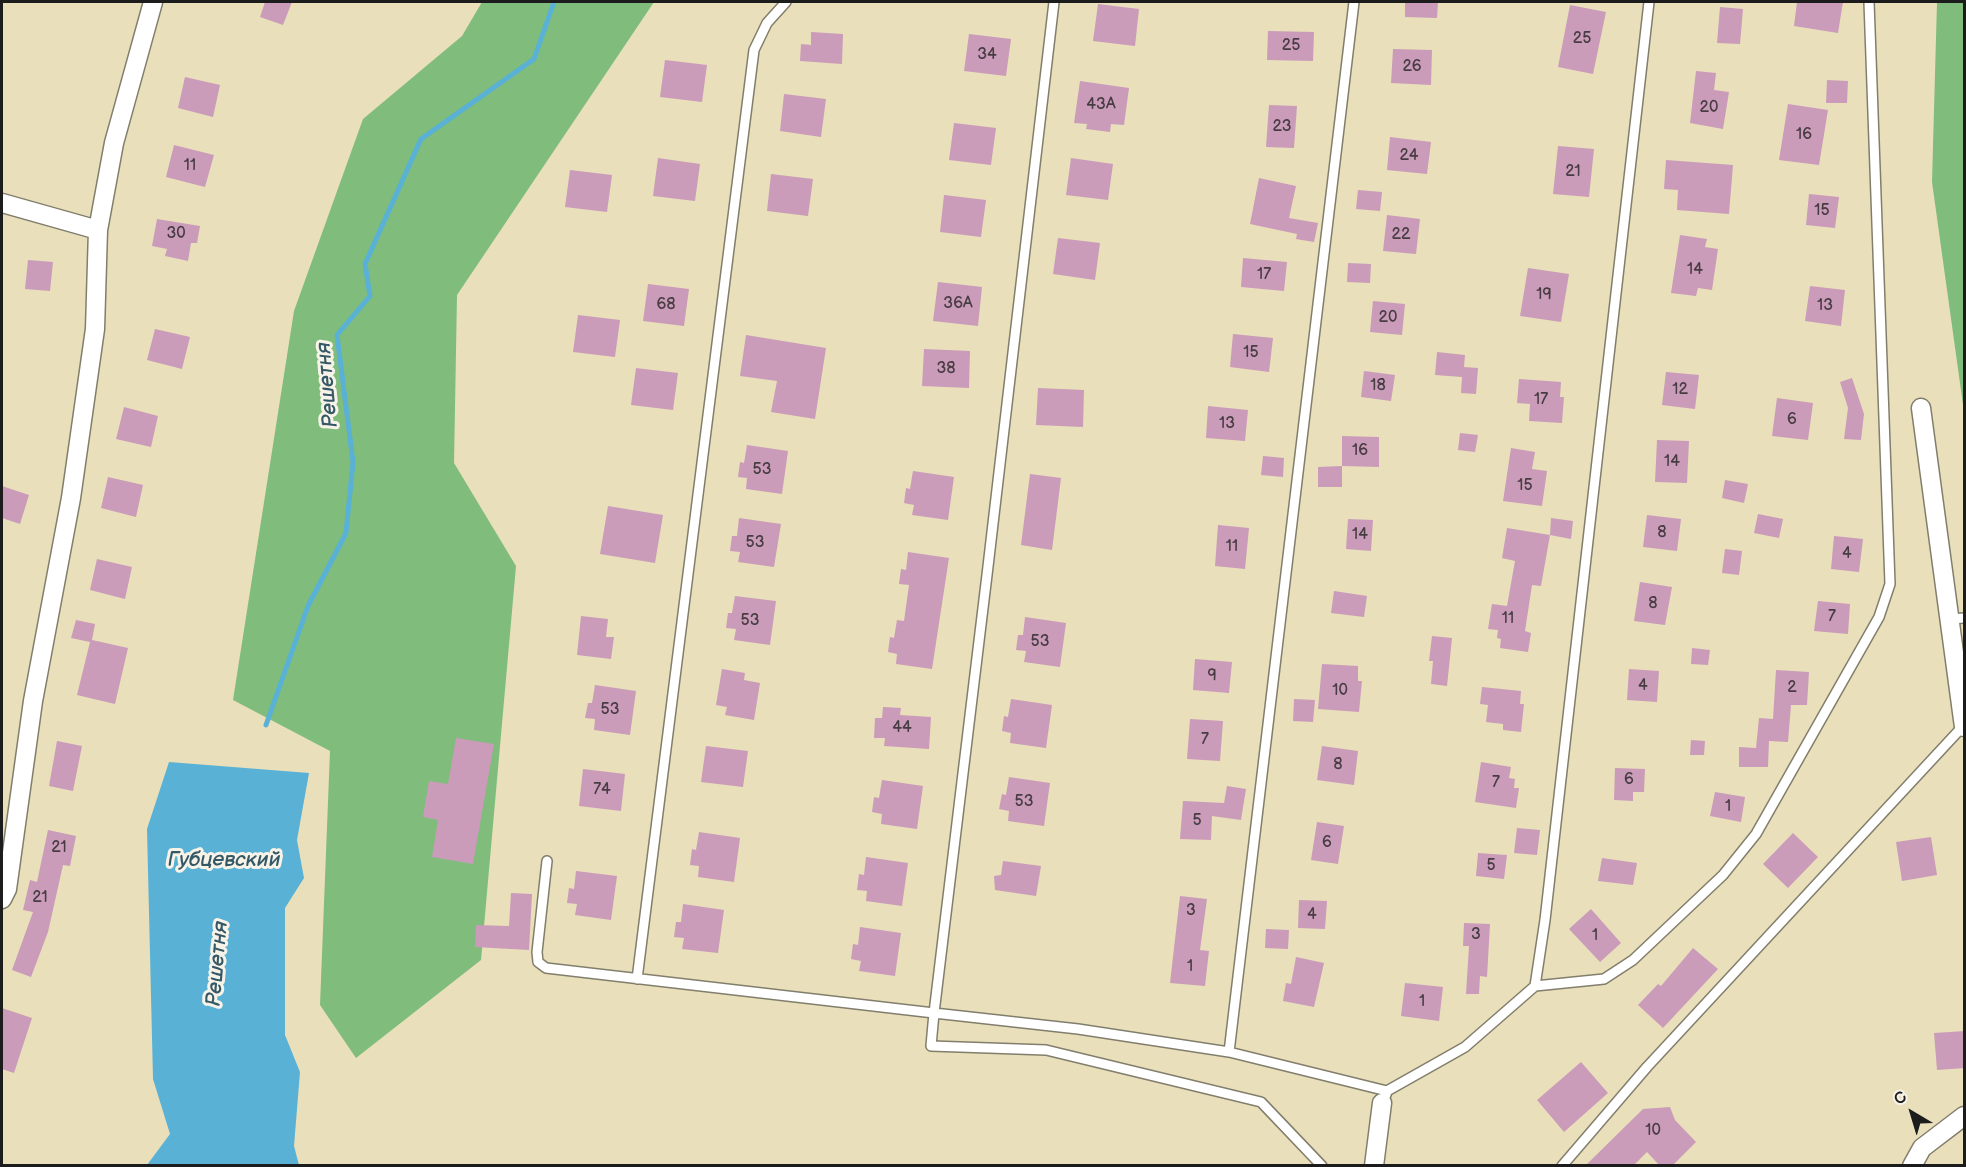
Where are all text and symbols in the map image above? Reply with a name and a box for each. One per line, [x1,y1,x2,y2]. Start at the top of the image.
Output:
house number: 25 [1573,29,1591,49]
house number: 25 [1282,36,1300,56]
house number: 34 [977,45,997,65]
house number: 26 [1402,57,1422,77]
house number: 43А [1086,95,1116,115]
house number: 20 [1700,98,1718,118]
house number: 23 [1273,117,1291,137]
house number: 16 [1796,125,1812,145]
house number: 24 [1400,146,1418,166]
house number: 11 [184,156,196,176]
house number: 21 [1565,162,1581,182]
house number: 15 [1814,201,1830,221]
house number: 30 [166,224,186,244]
house number: 22 [1392,225,1410,245]
house number: 14 [1687,260,1703,280]
house number: 17 [1257,265,1271,285]
house number: 19 [1536,285,1552,305]
house number: 36А [943,294,973,314]
house number: 68 [656,295,676,315]
house number: 13 [1817,296,1833,316]
house number: 20 [1379,308,1397,328]
water label: Решетня [312,341,344,429]
house number: 15 [1243,343,1259,363]
house number: 38 [936,359,956,379]
house number: 18 [1370,376,1386,396]
house number: 12 [1672,380,1688,400]
house number: 17 [1534,390,1548,410]
house number: 6 [1787,410,1797,430]
house number: 13 [1219,414,1235,434]
house number: 16 [1352,441,1368,461]
house number: 14 [1664,452,1680,472]
house number: 53 [752,460,772,480]
house number: 15 [1517,476,1533,496]
house number: 8 [1657,523,1667,543]
house number: 14 [1352,525,1368,545]
house number: 53 [745,533,765,553]
house number: 11 [1226,537,1238,557]
house number: 4 [1842,544,1852,564]
house number: 8 [1648,594,1658,614]
house number: 7 [1828,607,1836,627]
house number: 11 [1502,609,1514,629]
house number: 53 [740,611,760,631]
house number: 53 [1030,632,1050,652]
house number: 9 [1207,666,1217,686]
house number: 4 [1638,676,1648,696]
house number: 2 [1787,678,1797,698]
house number: 10 [1332,681,1348,701]
house number: 53 [600,700,620,720]
house number: 44 [892,718,912,738]
house number: 7 [1201,730,1209,750]
house number: 8 [1333,755,1343,775]
house number: 6 [1624,770,1634,790]
house number: 7 [1492,773,1500,793]
house number: 74 [593,780,611,800]
house number: 53 [1014,792,1034,812]
house number: 1 [1725,797,1731,817]
house number: 5 [1192,811,1202,831]
house number: 6 [1322,833,1332,853]
house number: 21 [51,838,67,858]
water label: Губцевский [167,848,281,874]
house number: 5 [1486,856,1496,876]
house number: 21 [32,888,48,908]
house number: 3 [1186,901,1196,921]
house number: 4 [1307,905,1317,925]
water label: Решетня [202,920,234,1008]
house number: 3 [1471,925,1481,945]
house number: 1 [1592,926,1598,946]
house number: 1 [1187,957,1193,977]
house number: 1 [1419,992,1425,1012]
north arrow [1882,1083,1942,1143]
text: С [1890,1088,1911,1109]
house number: 10 [1645,1121,1661,1141]

